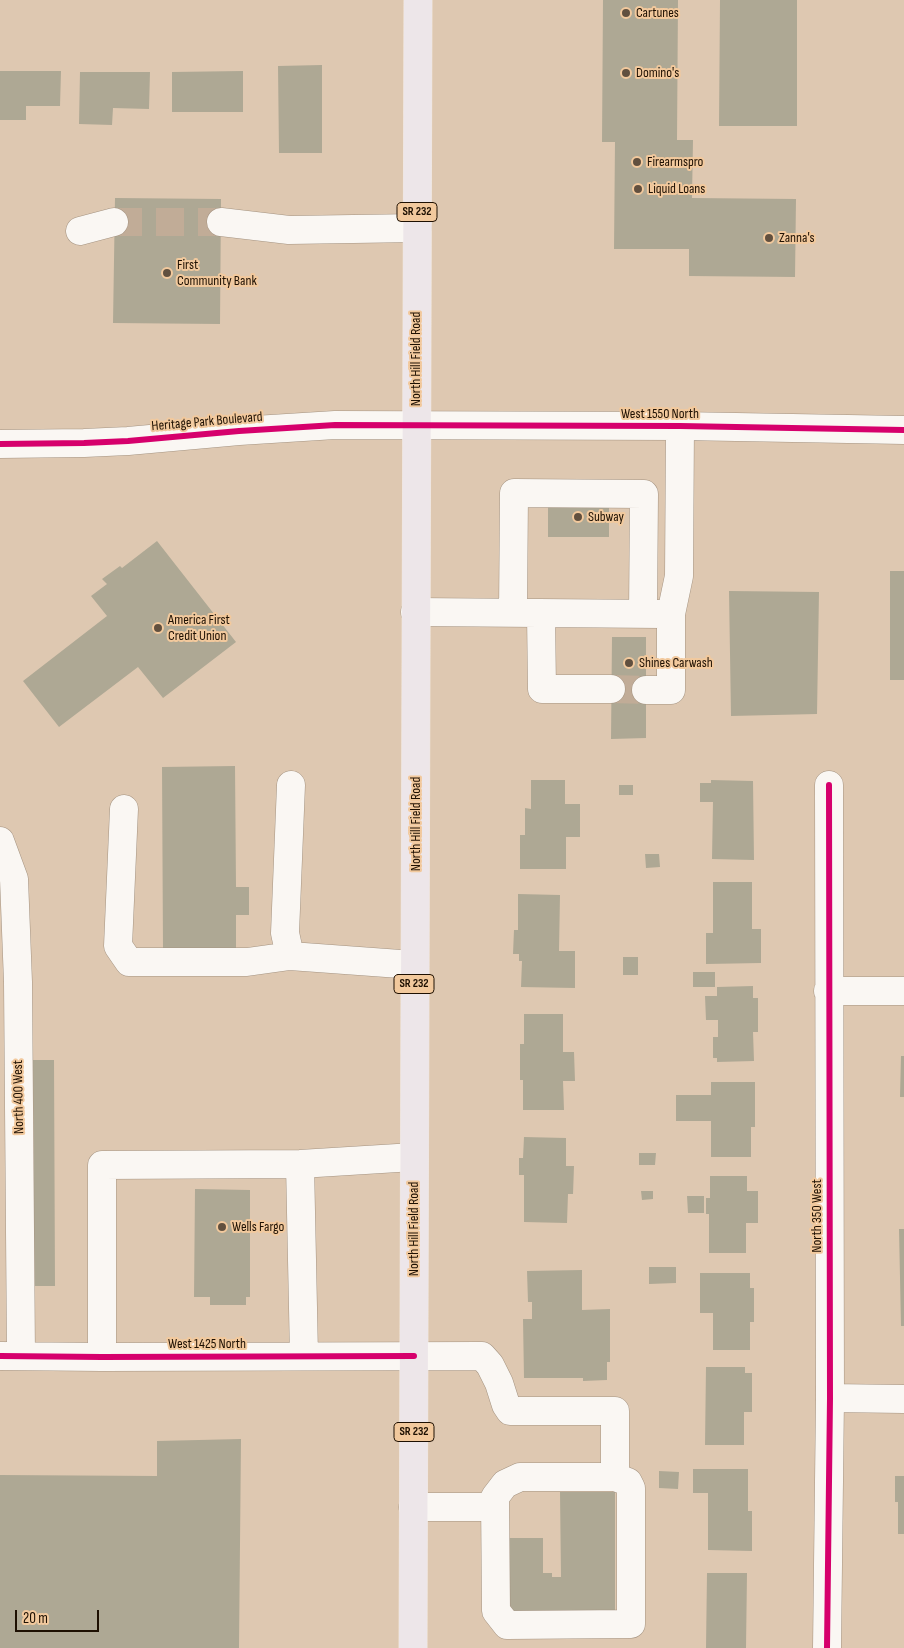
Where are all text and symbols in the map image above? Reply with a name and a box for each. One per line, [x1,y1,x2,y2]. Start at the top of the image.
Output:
place label: Cartunes [636,5,679,21]
marker: Cartunes [620,7,632,19]
place label: Domino's [636,65,679,81]
marker: Domino's [620,67,632,79]
place label: Firearmspro [647,154,703,170]
marker: Firearmspro [631,156,643,168]
place label: Liquid Loans [648,181,705,197]
marker: Liquid Loans [632,183,644,195]
road number: SR 232 [397,202,437,222]
place label: Zanna's [779,230,815,246]
marker: Zanna's [763,232,775,244]
place label: First Community Bank [177,257,257,290]
marker: First Community Bank [161,267,173,279]
street label: North Hill Field Road [408,312,424,406]
street label: West 1550 North [621,406,699,422]
street label: Heritage Park Boulevard [151,409,263,435]
place label: Subway [588,509,624,525]
marker: Subway [572,511,584,523]
place label: America First Credit Union [168,612,230,644]
marker: America First Credit Union [152,622,164,634]
place label: Shines Carwash [639,655,713,671]
marker: Shines Carwash [623,657,635,669]
street label: North Hill Field Road [408,777,424,871]
road number: SR 232 [394,974,434,994]
street label: North 400 West [10,1060,28,1134]
street label: North 350 West [809,1179,825,1253]
street label: North Hill Field Road [406,1182,422,1276]
place label: Wells Fargo [232,1219,284,1235]
marker: Wells Fargo [216,1221,228,1233]
street label: West 1425 North [168,1336,246,1352]
road number: SR 232 [394,1422,434,1441]
scale bar [18,1600,101,1632]
text: 20 m [23,1609,48,1628]

